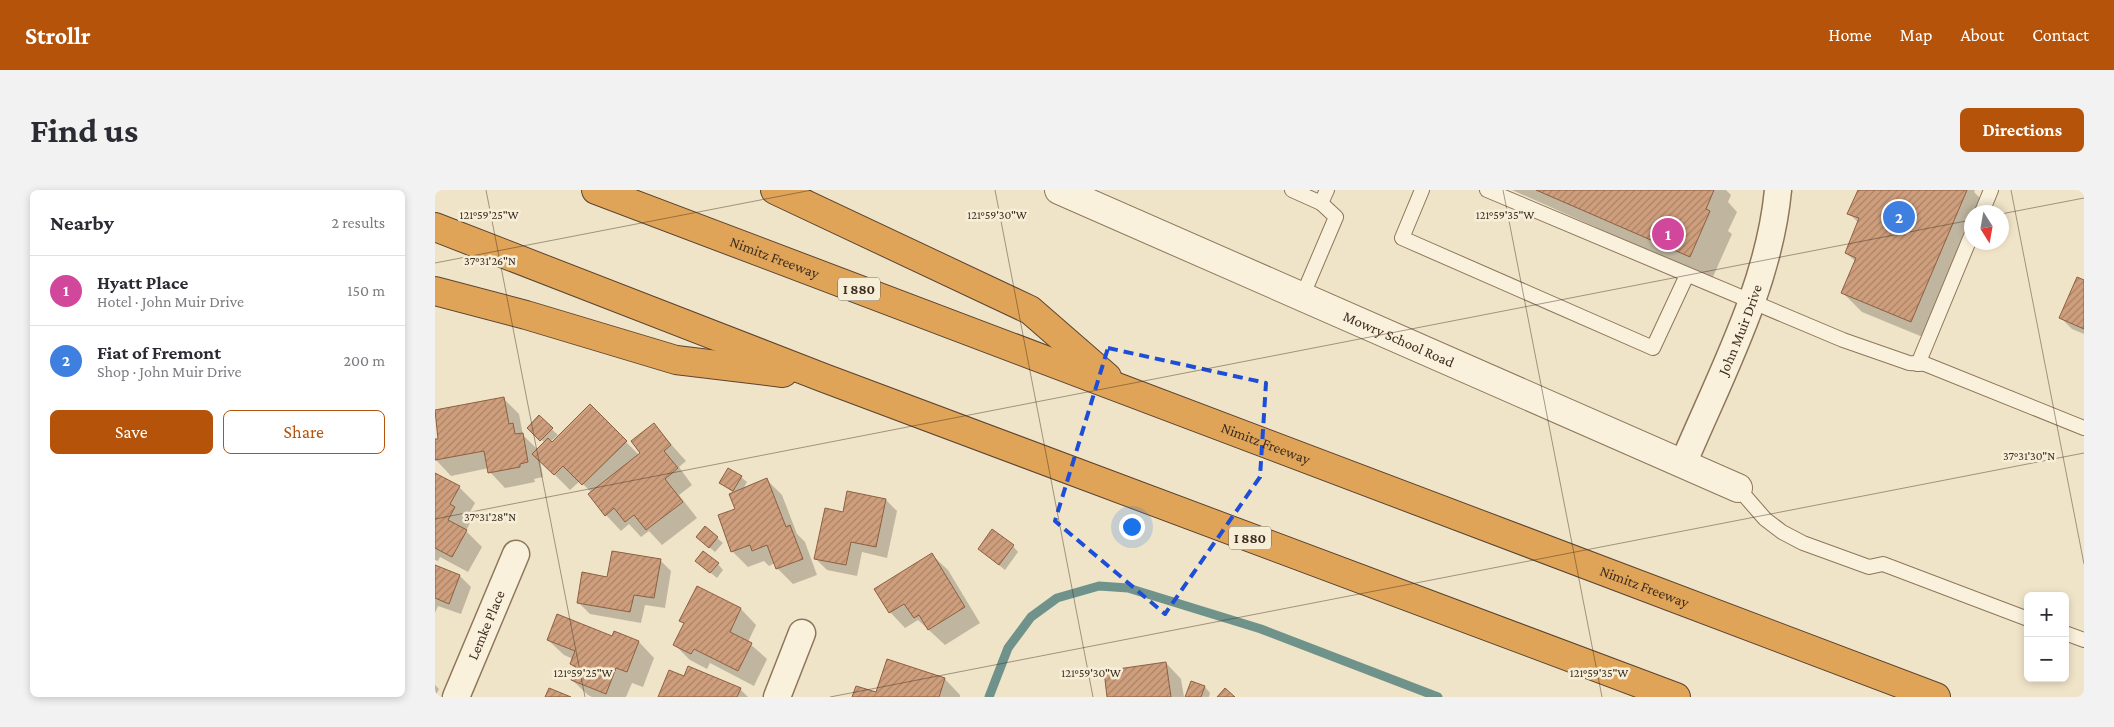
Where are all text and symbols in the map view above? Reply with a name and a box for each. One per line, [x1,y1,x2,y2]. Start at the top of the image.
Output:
text: Strollr [25,22,91,49]
text: Home [1829,25,1872,45]
text: Map [1900,25,1932,45]
text: About [1960,25,2004,45]
text: Contact [2032,25,2089,45]
button: Directions [1960,108,2084,152]
text: Find us [30,111,138,150]
pin: 2 [1883,198,1915,236]
north arrow [1964,205,2009,250]
text: 121°59'25"W [460,208,518,222]
text: 121°59'30"W [967,208,1027,222]
text: 121°59'35"W [1476,208,1534,222]
text: Nearby [50,211,114,235]
text: 2 results [332,214,385,231]
pin: 1 [1652,215,1684,253]
street label: Nimitz Freeway [728,233,822,283]
text: 37°31'26"N [464,254,516,268]
text: Hyatt Place [97,272,188,293]
road number: I 880 [838,278,880,300]
text: 1 [63,282,69,299]
text: 150 m [347,282,385,299]
street label: John Muir Drive [1714,282,1765,380]
text: Hotel · John Muir Drive [97,293,244,310]
street label: Mowry School Road [1341,308,1457,370]
text: Fiat of Fremont [97,342,221,363]
text: 2 [62,352,70,369]
text: 200 m [343,352,385,369]
text: Shop · John Muir Drive [97,363,242,380]
button: Save [50,410,213,454]
button: Share [223,410,385,454]
street label: Nimitz Freeway [1219,419,1313,468]
text: 37°31'30"N [2003,449,2055,463]
text: 37°31'28"N [464,510,516,524]
your location [1119,514,1145,540]
road number: I 880 [1229,526,1271,549]
street label: Nimitz Freeway [1598,563,1691,612]
street label: Lemke Place [465,588,508,662]
map controls [2024,592,2069,682]
button: + [2024,592,2069,637]
button: − [2024,637,2069,682]
text: 121°59'25"W [554,666,612,680]
text: 121°59'30"W [1061,666,1121,680]
text: 121°59'35"W [1570,666,1628,680]

